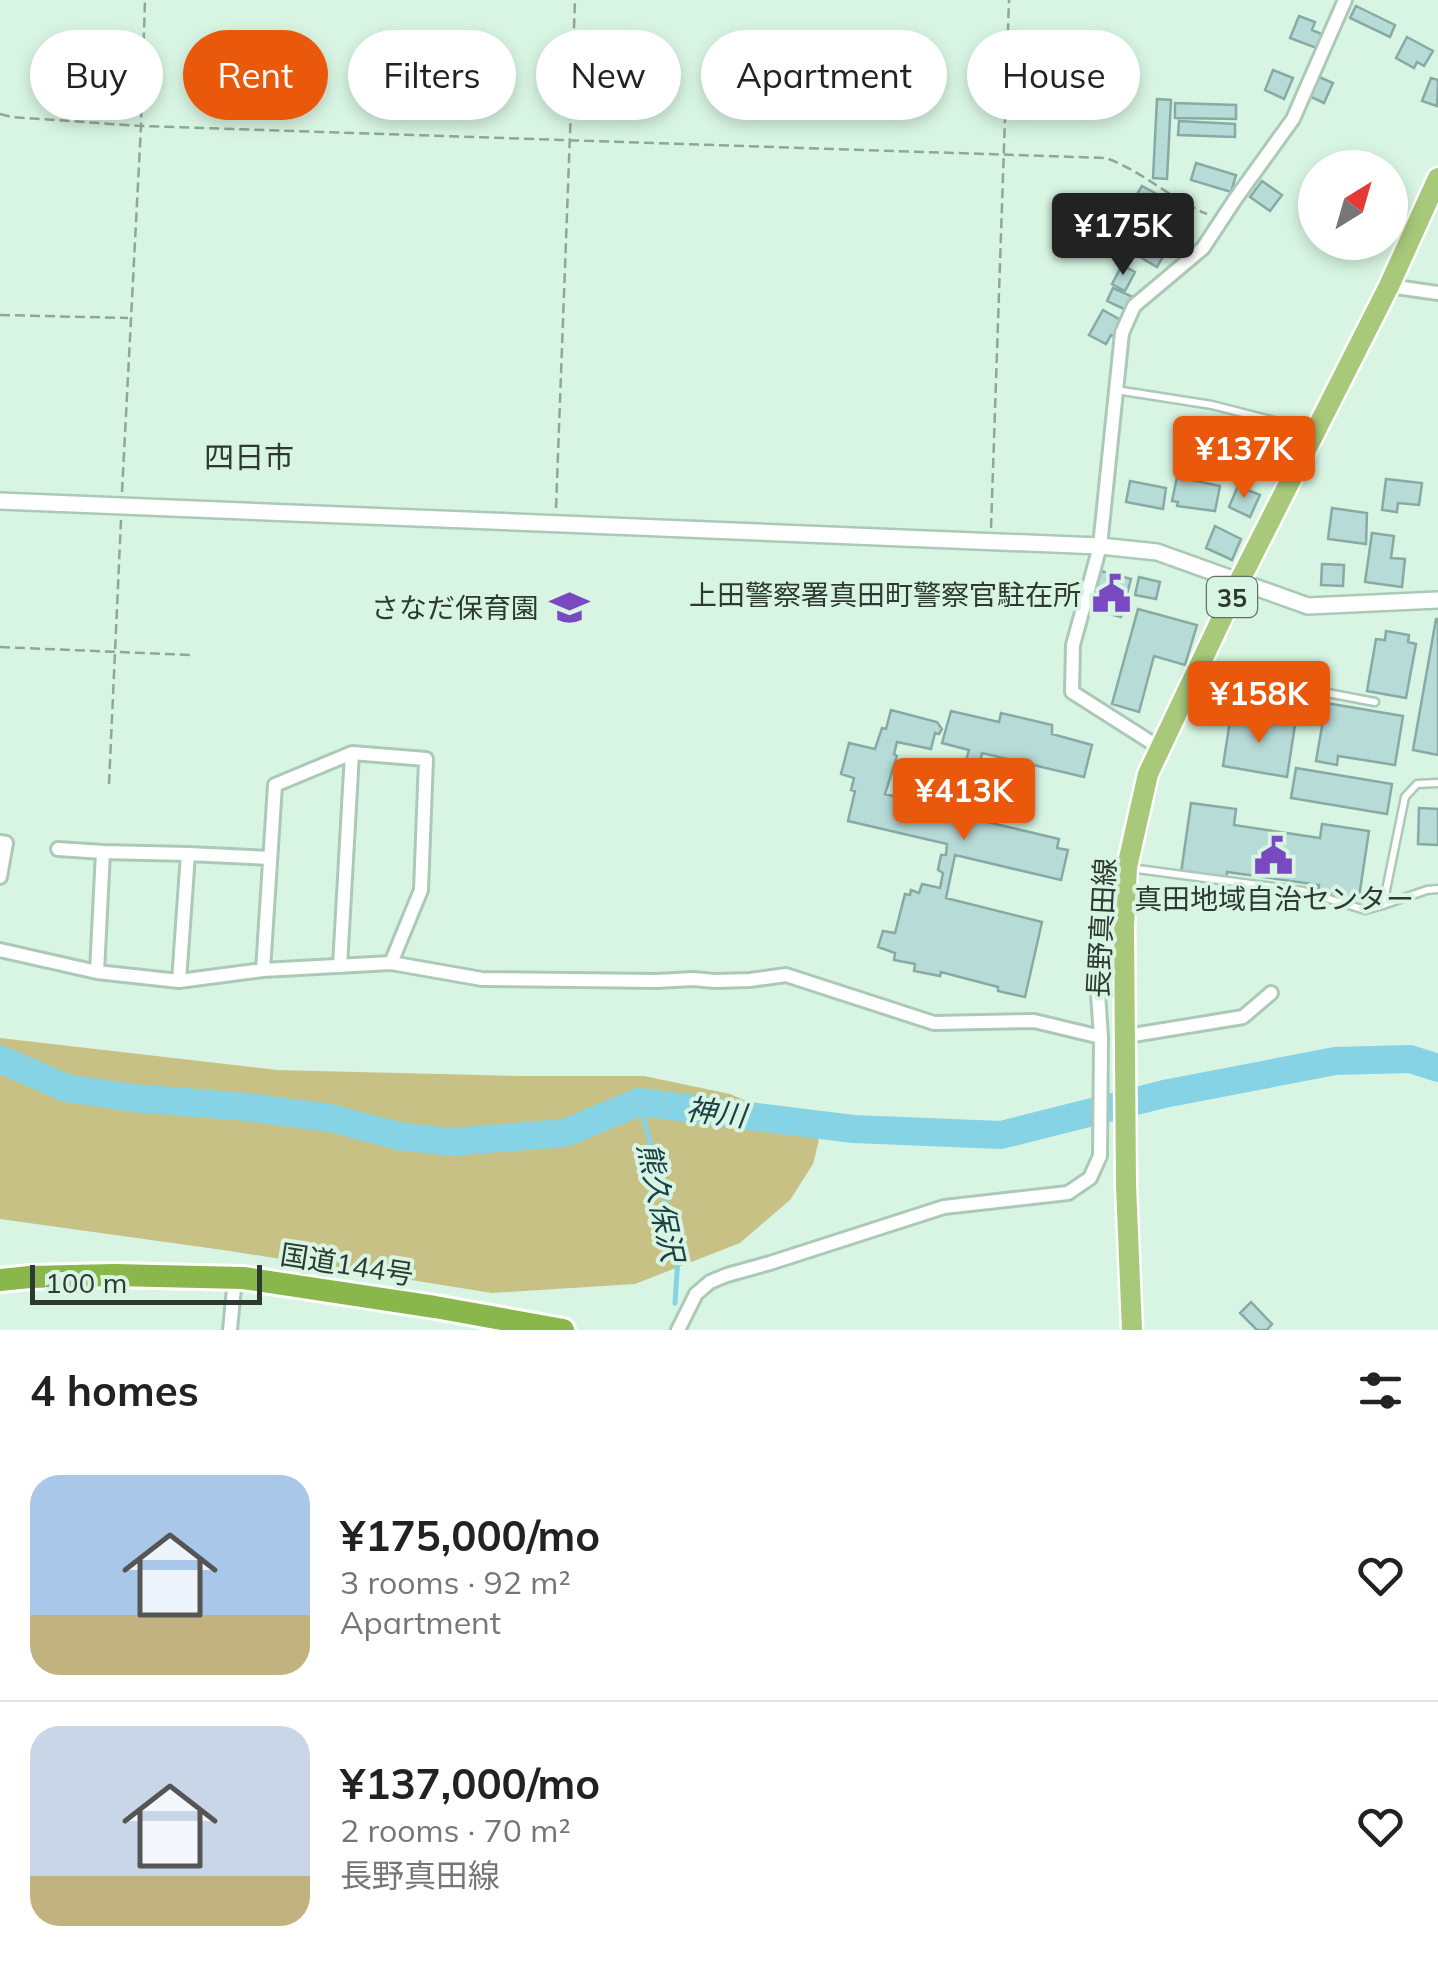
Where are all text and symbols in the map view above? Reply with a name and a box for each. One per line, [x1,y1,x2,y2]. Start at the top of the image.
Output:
chip: Buy [30,30,163,120]
chip: Rent [183,30,328,120]
chip: Filters [348,30,516,120]
chip: New [536,30,681,120]
chip: Apartment [701,30,947,120]
chip: House [967,30,1140,120]
north arrow [1298,150,1408,260]
map controls [1298,150,1408,260]
pin: ¥175K [1053,193,1193,278]
text: ¥175K [1074,205,1172,245]
pin: ¥137K [1174,416,1314,501]
text: ¥137K [1195,428,1293,468]
district label: 四日市 [204,438,294,476]
public building icon: 上田警察署真田町警察官駐在所 [1090,573,1132,615]
place label: 上田警察署真田町警察官駐在所 [689,577,1081,612]
road number: 35 [1207,577,1257,617]
school or university icon: さなだ保育園 [548,586,590,628]
place label: さなだ保育園 [371,590,539,625]
pin: ¥158K [1189,661,1329,746]
text: ¥158K [1210,673,1308,713]
pin: ¥413K [894,758,1034,843]
text: ¥413K [915,770,1013,810]
public building icon: 真田地域自治センター [1253,834,1295,876]
street label: 長野真田線 [1080,857,1122,999]
place label: 真田地域自治センター [1134,881,1414,916]
water label: 神川 [684,1089,751,1135]
water label: 熊久保沢 [630,1139,693,1269]
street label: 国道144号 [278,1236,416,1292]
scale bar [30,1260,262,1304]
text: 100 m [45,1265,127,1300]
icon: filters [1353,1363,1408,1418]
text: 4 homes [30,1364,199,1417]
text: ¥175,000/mo [340,1509,600,1562]
icon: home [110,1515,230,1635]
icon: heart [1353,1548,1408,1603]
text: 3 rooms · 92 m² [340,1562,571,1602]
text: Apartment [340,1602,501,1642]
text: ¥137,000/mo [340,1757,600,1810]
icon: home [110,1766,230,1886]
icon: heart [1353,1799,1408,1854]
text: 2 rooms · 70 m² [340,1810,571,1850]
text: 長野真田線 [340,1855,500,1895]

